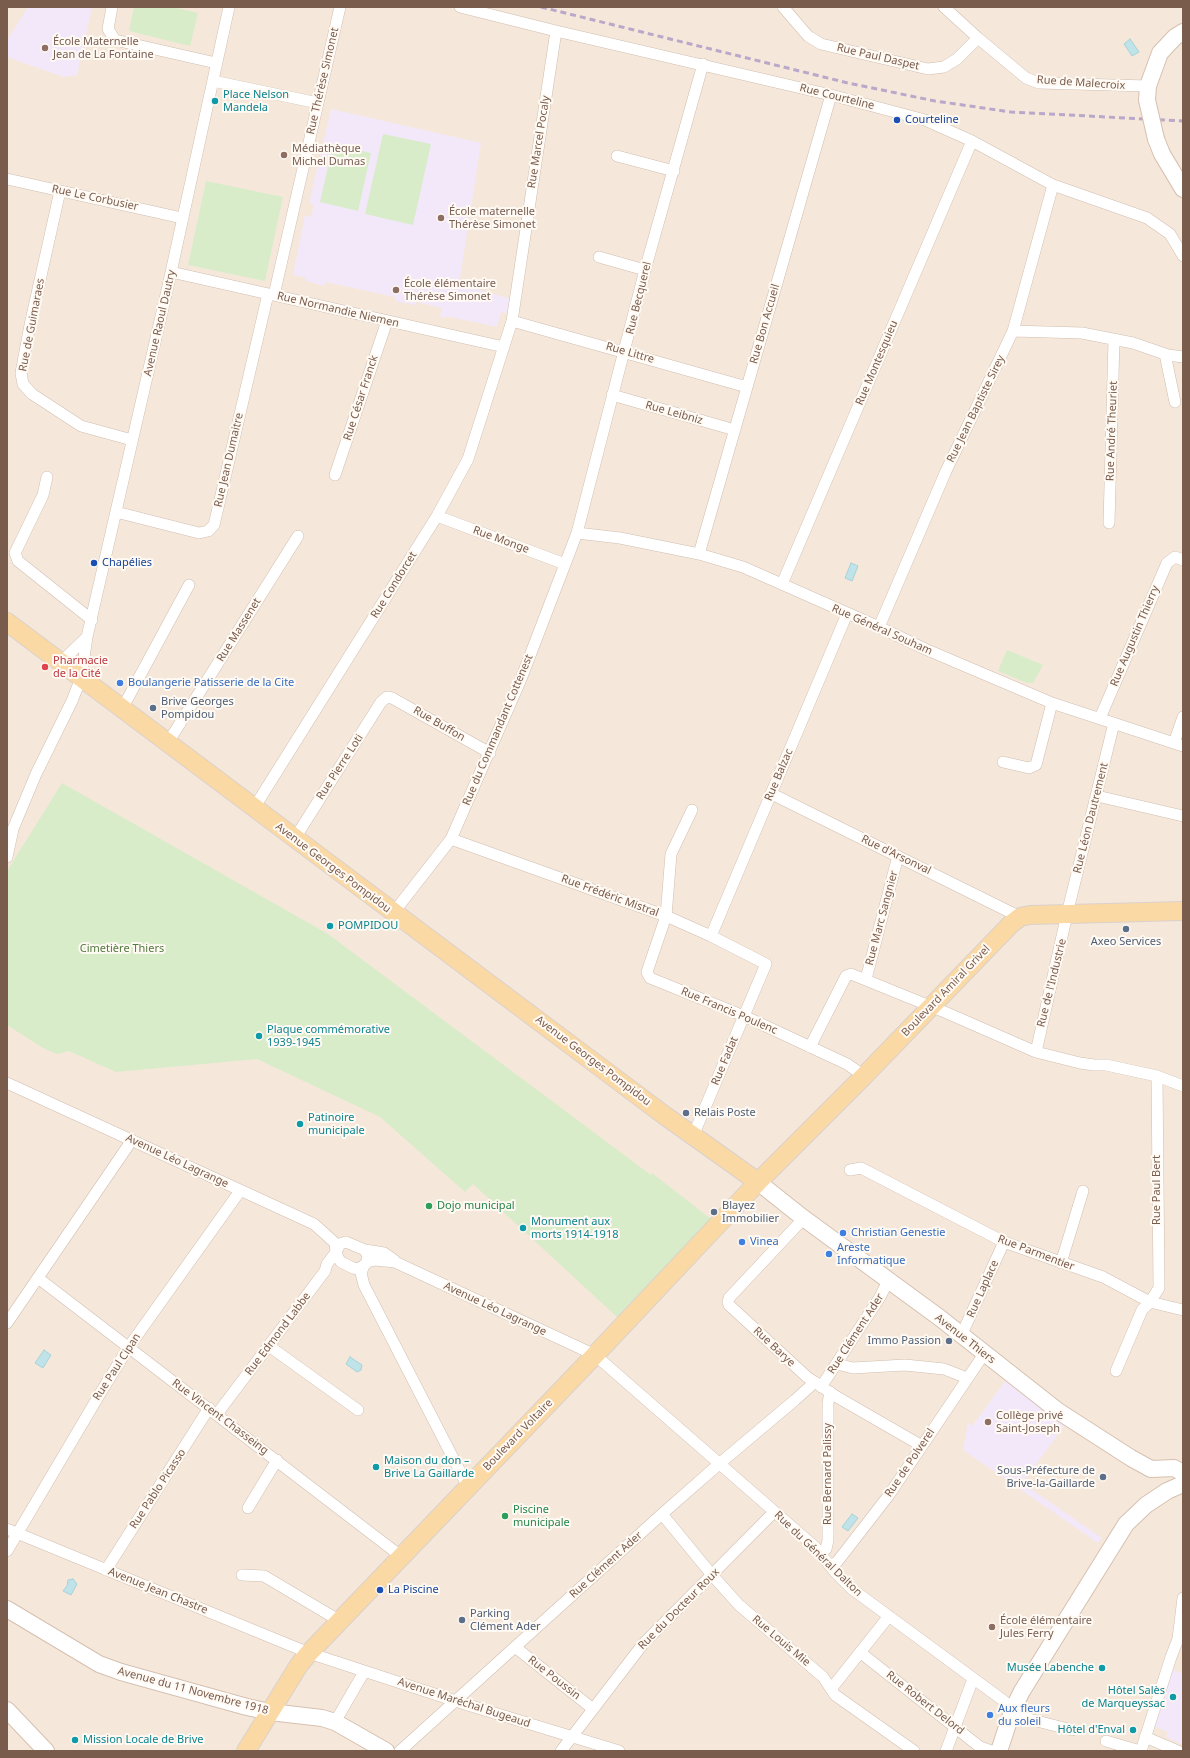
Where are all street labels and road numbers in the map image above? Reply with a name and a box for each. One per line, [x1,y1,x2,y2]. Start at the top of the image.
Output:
street label: Rue Thérèse Simonet [304,26,342,136]
street label: Rue Paul Daspet [835,41,921,73]
street label: Rue de Malecroix [1036,73,1126,93]
street label: Rue Courteline [798,81,876,113]
street label: Rue Marcel Pocaly [525,95,553,189]
street label: Rue Le Corbusier [51,182,139,214]
street label: Rue Becquerel [624,260,654,336]
street label: Avenue Raoul Dautry [141,269,179,377]
street label: Rue de Guimaraes [16,277,48,373]
street label: Rue Bon Accueil [747,283,783,365]
street label: Rue Normandie Niemen [276,290,400,330]
street label: Rue Montesquieu [853,319,901,407]
street label: Rue Littre [604,340,656,366]
street label: Rue Jean Baptiste Sirey [944,353,1008,465]
street label: Rue César Franck [341,354,381,442]
street label: Rue André Theuriet [1104,381,1120,481]
street label: Rue Leibniz [644,399,704,427]
street label: Rue Jean Dumaitre [212,412,246,508]
street label: Rue Monge [471,524,531,556]
street label: Rue Condorcet [368,549,420,621]
street label: Rue Augustin Thierry [1108,583,1162,689]
street label: Rue Massenet [214,596,264,664]
street label: Rue Général Souham [830,602,934,658]
street label: Rue du Commandant Cottenest [460,652,536,808]
street label: Rue Buffon [411,704,467,744]
street label: Rue Pierre Loti [314,732,366,802]
street label: Rue Balzac [762,747,796,803]
street label: Rue Léon Dautrement [1071,761,1111,875]
street label: Avenue Georges Pompidou [273,820,393,916]
street label: Rue d'Arsonval [859,832,933,878]
street label: Rue Marc Sangnier [863,869,901,967]
street label: Rue Frédéric Mistral [559,872,661,920]
street label: Rue de l'Industrie [1035,937,1069,1029]
street label: Boulevard Amiral Grivel [899,943,993,1039]
street label: Rue Francis Poulenc [679,985,779,1037]
street label: Avenue Georges Pompidou [533,1013,653,1109]
street label: Rue Fadat [709,1035,741,1087]
street label: Avenue Léo Lagrange [123,1131,231,1191]
street label: Rue Paul Bert [1150,1155,1164,1225]
street label: Rue Parmentier [996,1232,1076,1274]
street label: Rue Laplace [964,1258,1002,1320]
street label: Avenue Léo Lagrange [441,1279,549,1339]
street label: Rue Edmond Labbe [242,1290,314,1378]
street label: Rue Clément Ader [825,1291,887,1377]
street label: Avenue Thiers [932,1311,998,1367]
street label: Rue Barye [750,1324,798,1370]
street label: Rue Paul Cipan [90,1331,144,1403]
street label: Rue Vincent Chasseing [169,1376,271,1458]
street label: Boulevard Voltaire [480,1396,556,1474]
street label: Rue Bernard Palissy [821,1423,835,1525]
street label: Rue de Polverel [882,1426,938,1500]
street label: Rue Pablo Picasso [127,1446,189,1532]
street label: Rue du Général Dalton [771,1509,865,1599]
street label: Rue Clément Ader [567,1529,645,1601]
street label: Avenue Jean Chastre [106,1565,210,1617]
street label: Rue du Docteur Roux [636,1566,722,1652]
street label: Rue Louis Mie [749,1613,813,1669]
street label: Rue Poussin [525,1653,583,1703]
street label: Avenue du 11 Novembre 1918 [116,1664,270,1718]
street label: Rue Robert Delord [883,1668,967,1738]
street label: Avenue Maréchal Bugeaud [396,1675,532,1731]

